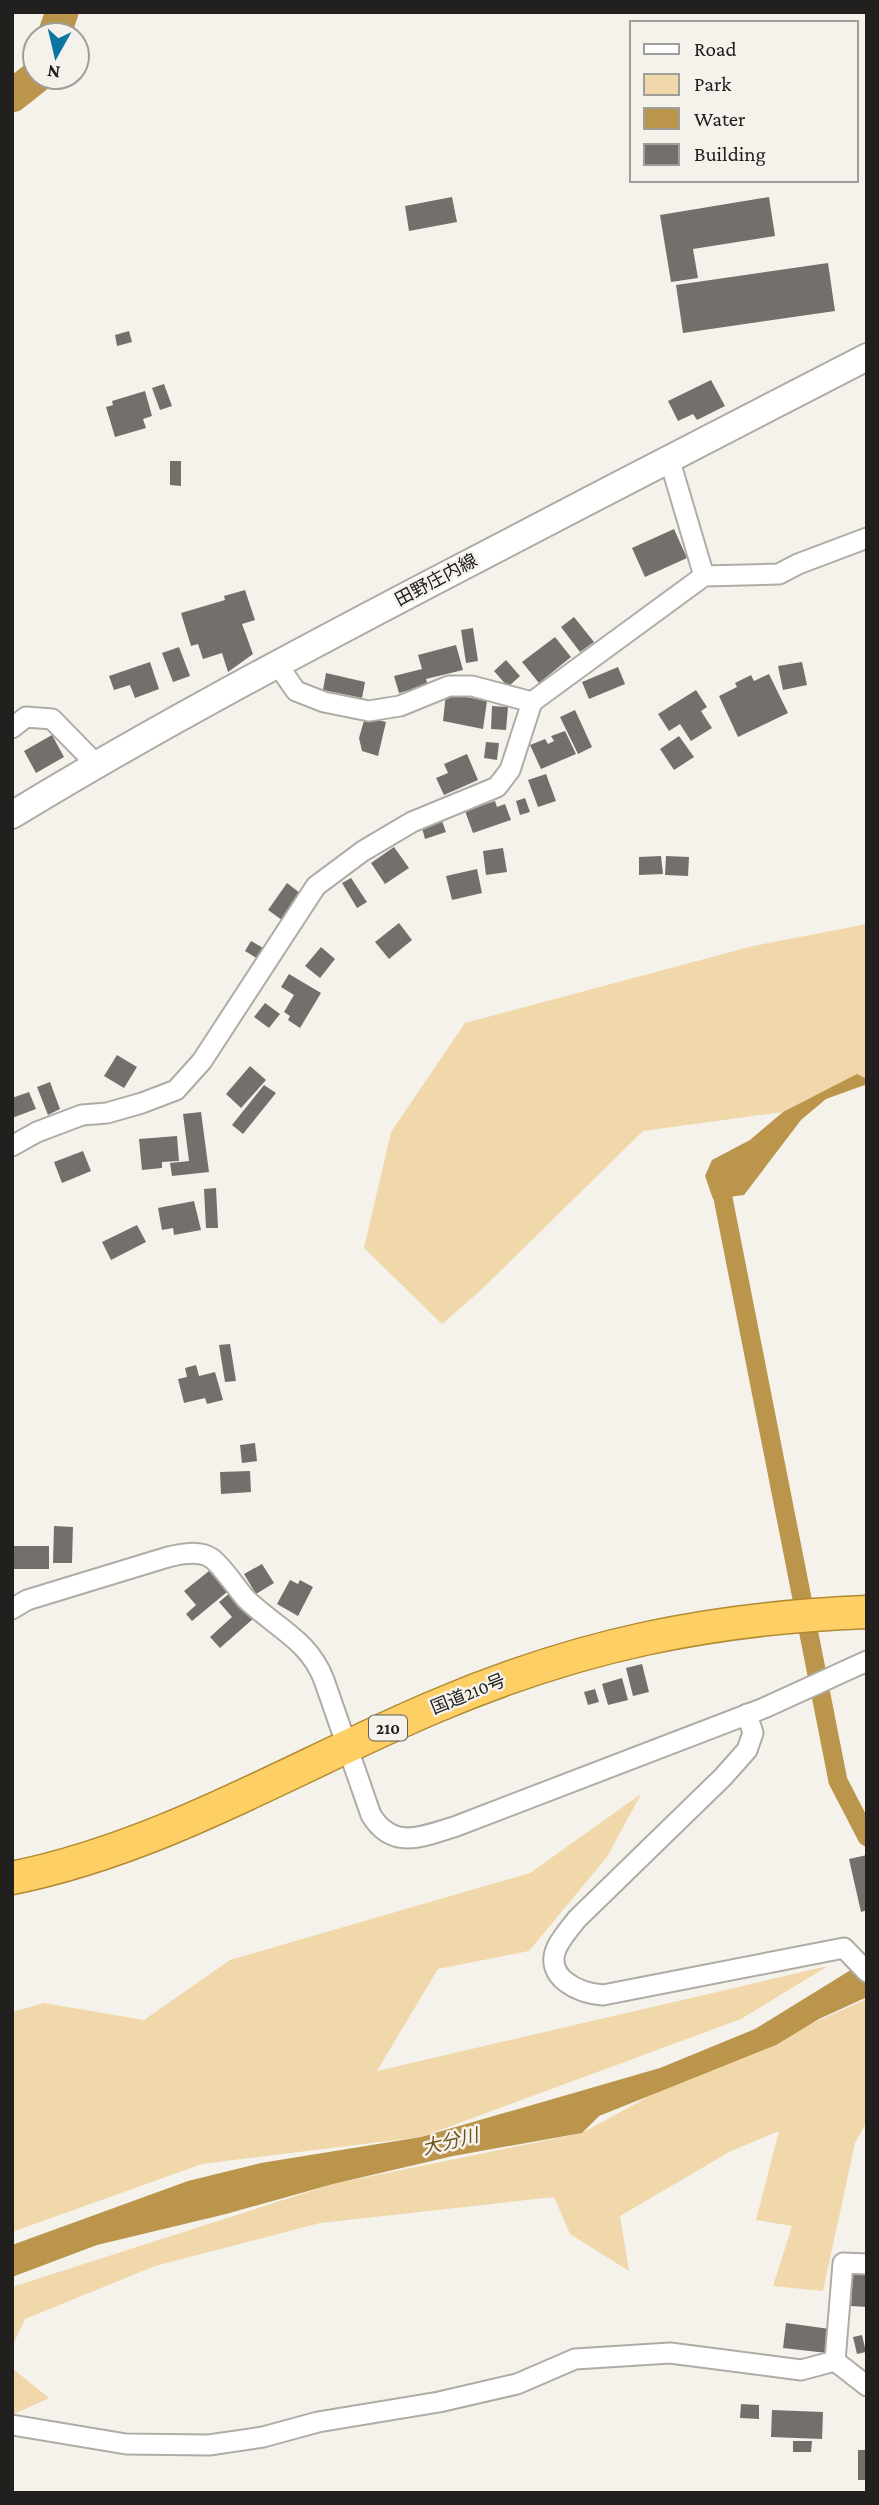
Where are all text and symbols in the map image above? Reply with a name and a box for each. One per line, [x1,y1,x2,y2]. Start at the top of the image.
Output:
north arrow [21,21,91,91]
legend [630,21,858,182]
text: Road [694,37,737,61]
text: N [46,61,62,84]
text: Park [694,72,731,96]
text: Water [694,107,746,131]
text: Building [694,142,766,166]
street label: 田野庄内線 [392,550,480,610]
street label: 国道210号 [428,1670,508,1718]
road number: 210 [369,1716,407,1740]
water label: 大分川 [420,2124,482,2159]

